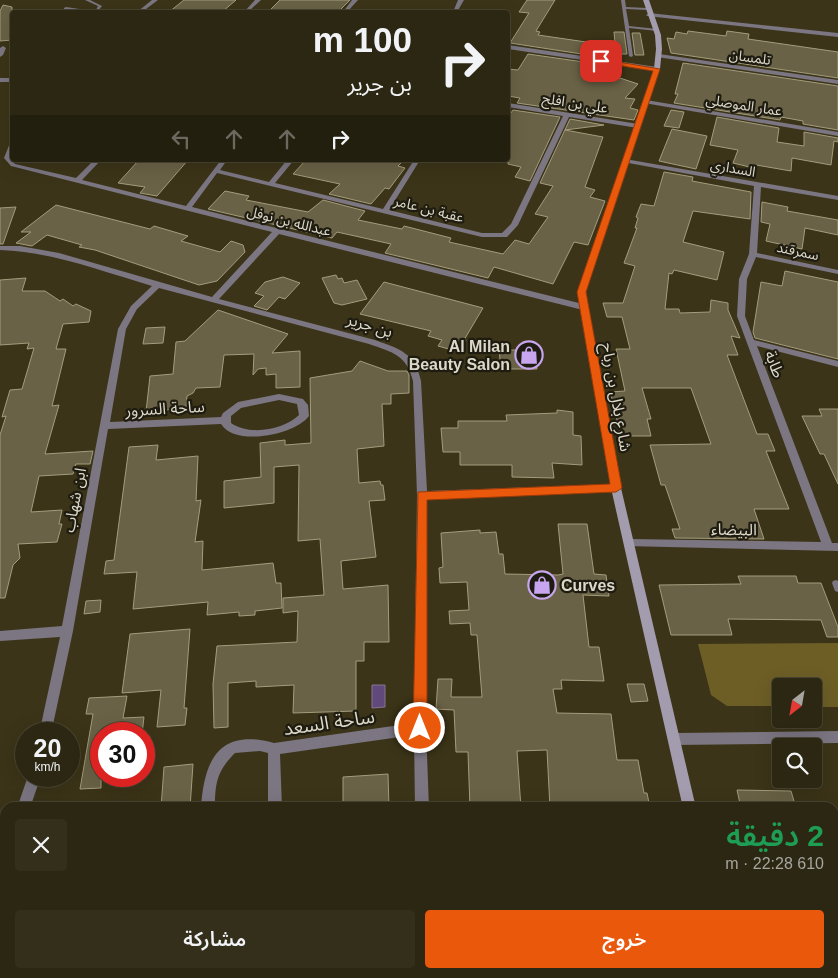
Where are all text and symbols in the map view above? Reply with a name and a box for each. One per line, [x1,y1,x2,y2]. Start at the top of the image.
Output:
text: 100 m [313,20,412,59]
icon: right [430,30,495,95]
pin [580,40,622,82]
street label: تلمسان [728,46,772,69]
icon: arrive [587,47,615,75]
text: بن جرير [348,71,412,96]
street label: علي بن افلح [541,90,609,119]
street label: عمار الموصلي [704,91,783,122]
icon: left [167,125,195,153]
icon: ahead [220,125,248,153]
icon: ahead [273,125,301,153]
icon: right [326,125,354,153]
street label: السداري [709,156,757,183]
street label: عقبة بن عامر [391,192,466,226]
street label: عبدالله بن نوفل [245,203,333,240]
street label: سمرقند [775,239,821,264]
street label: بن جرير [344,310,395,341]
place label: Al Milan Beauty Salon [409,338,510,373]
shop icon: Al Milan Beauty Salon [514,340,544,370]
street label: شارع بلال بن رباح [595,341,634,453]
street label: طابة [762,348,787,380]
street label: ساحة السرور [124,398,205,420]
street label: ابن شهاب [60,466,90,534]
street label: البيضاء [711,521,757,538]
shop icon: Curves [527,570,557,600]
place label: Curves [561,577,615,594]
north arrow [772,678,822,728]
map controls [772,678,822,788]
position arrow [393,701,445,753]
street label: ساحة السعد [282,706,376,739]
speed limit sign: 30 [90,722,155,787]
text: 20 [34,734,61,762]
button: search [772,738,822,788]
text: km/h [34,760,61,774]
button: close [15,819,67,871]
text: 2 دقيقة [726,819,824,852]
text: 610 m · 22:28 [725,855,824,872]
button: مشاركة [15,910,415,968]
button: خروج [425,910,824,968]

